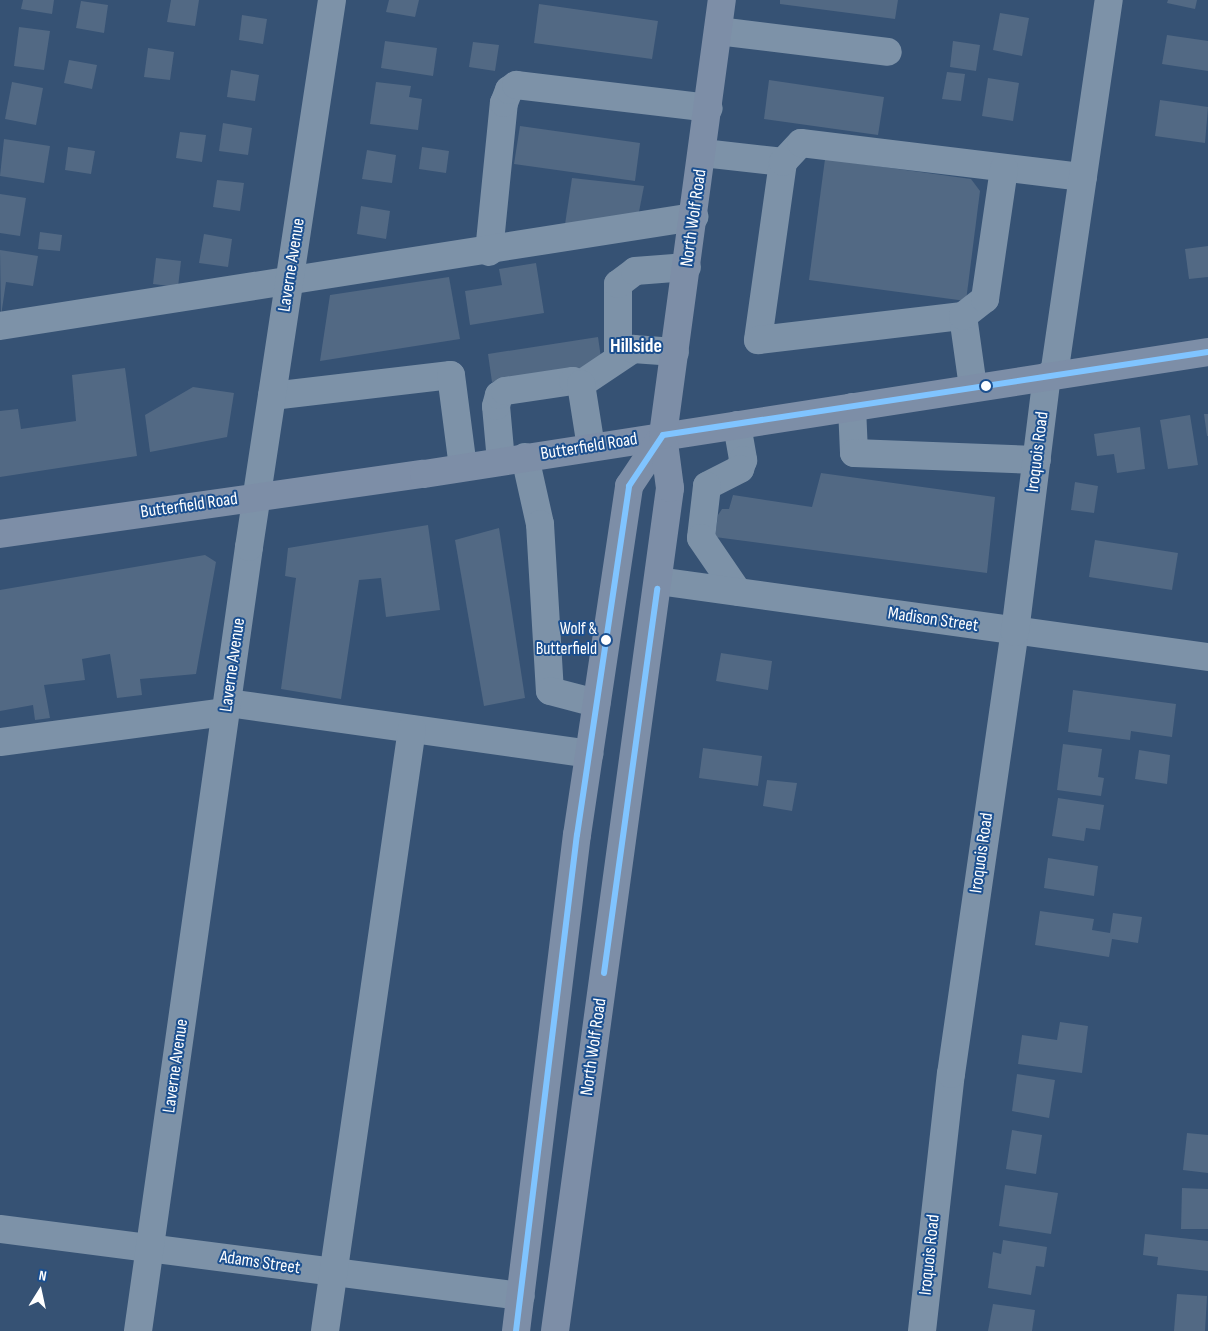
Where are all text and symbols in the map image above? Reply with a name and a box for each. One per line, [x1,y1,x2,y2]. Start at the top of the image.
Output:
street label: North Wolf Road [676,168,712,268]
street label: Laverne Avenue [274,217,310,313]
district label: Hillside [610,334,662,358]
unlabelled marker [981,381,991,391]
street label: Iroquois Road [1022,410,1054,494]
street label: Butterfield Road [539,429,639,465]
street label: Butterfield Road [139,488,239,524]
street label: Madison Street [886,603,980,637]
street label: Laverne Avenue [216,617,250,713]
place label: Wolf & Butterfield [536,620,597,660]
marker: Wolf & Butterfield [601,635,611,645]
street label: Iroquois Road [966,811,998,895]
street label: North Wolf Road [576,997,612,1097]
street label: Laverne Avenue [159,1018,193,1114]
street label: Iroquois Road [915,1214,945,1296]
street label: Adams Street [219,1247,301,1279]
north arrow [15,1266,65,1316]
text: N [38,1267,48,1285]

